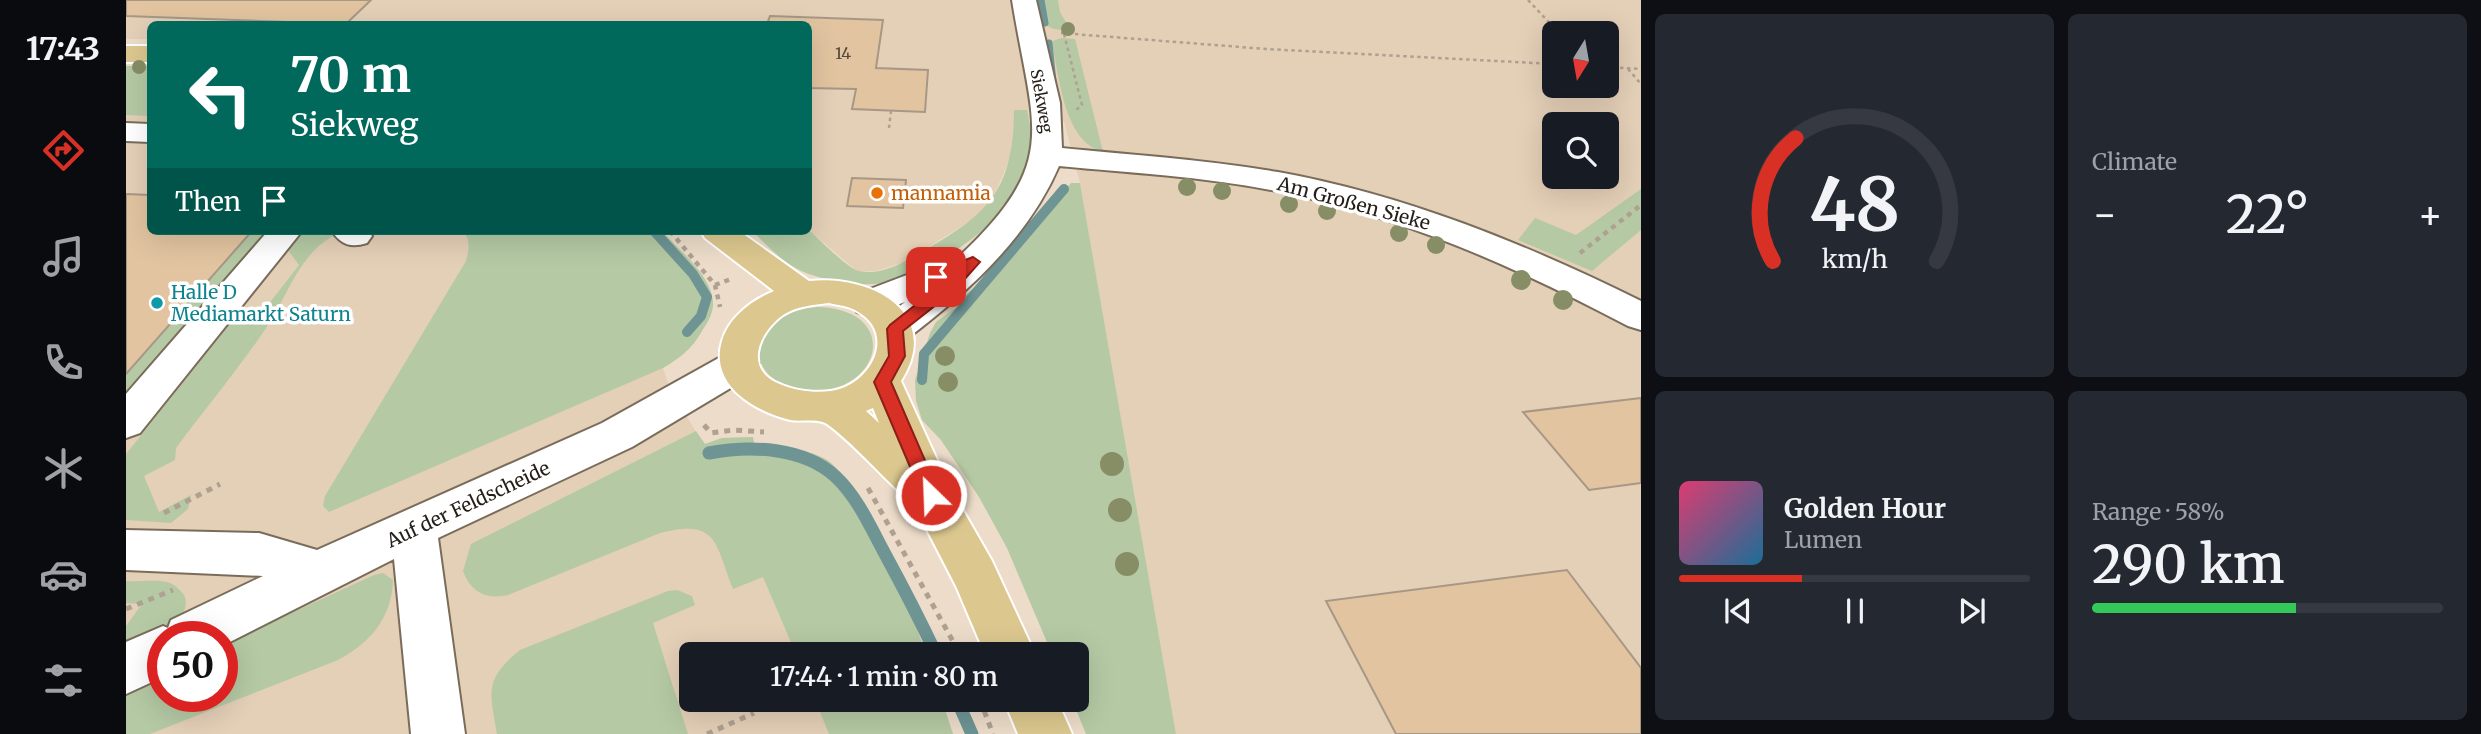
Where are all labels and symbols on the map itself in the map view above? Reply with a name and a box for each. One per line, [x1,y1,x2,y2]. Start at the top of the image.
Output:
north arrow [1542,21,1619,98]
house number: 14 [835,43,851,63]
street label: Siekweg [1027,68,1057,135]
street label: Am Großen Sieke [1274,171,1433,235]
place label: mannamia [891,181,991,205]
marker: mannamia [869,185,885,201]
pin [906,247,966,307]
place label: Halle D Mediamarkt Saturn [171,280,351,326]
marker: Halle D Mediamarkt Saturn [149,295,165,311]
street label: Auf der Feldscheide [381,456,554,553]
position arrow [894,458,968,532]
speed limit sign: 50 [147,621,238,712]

